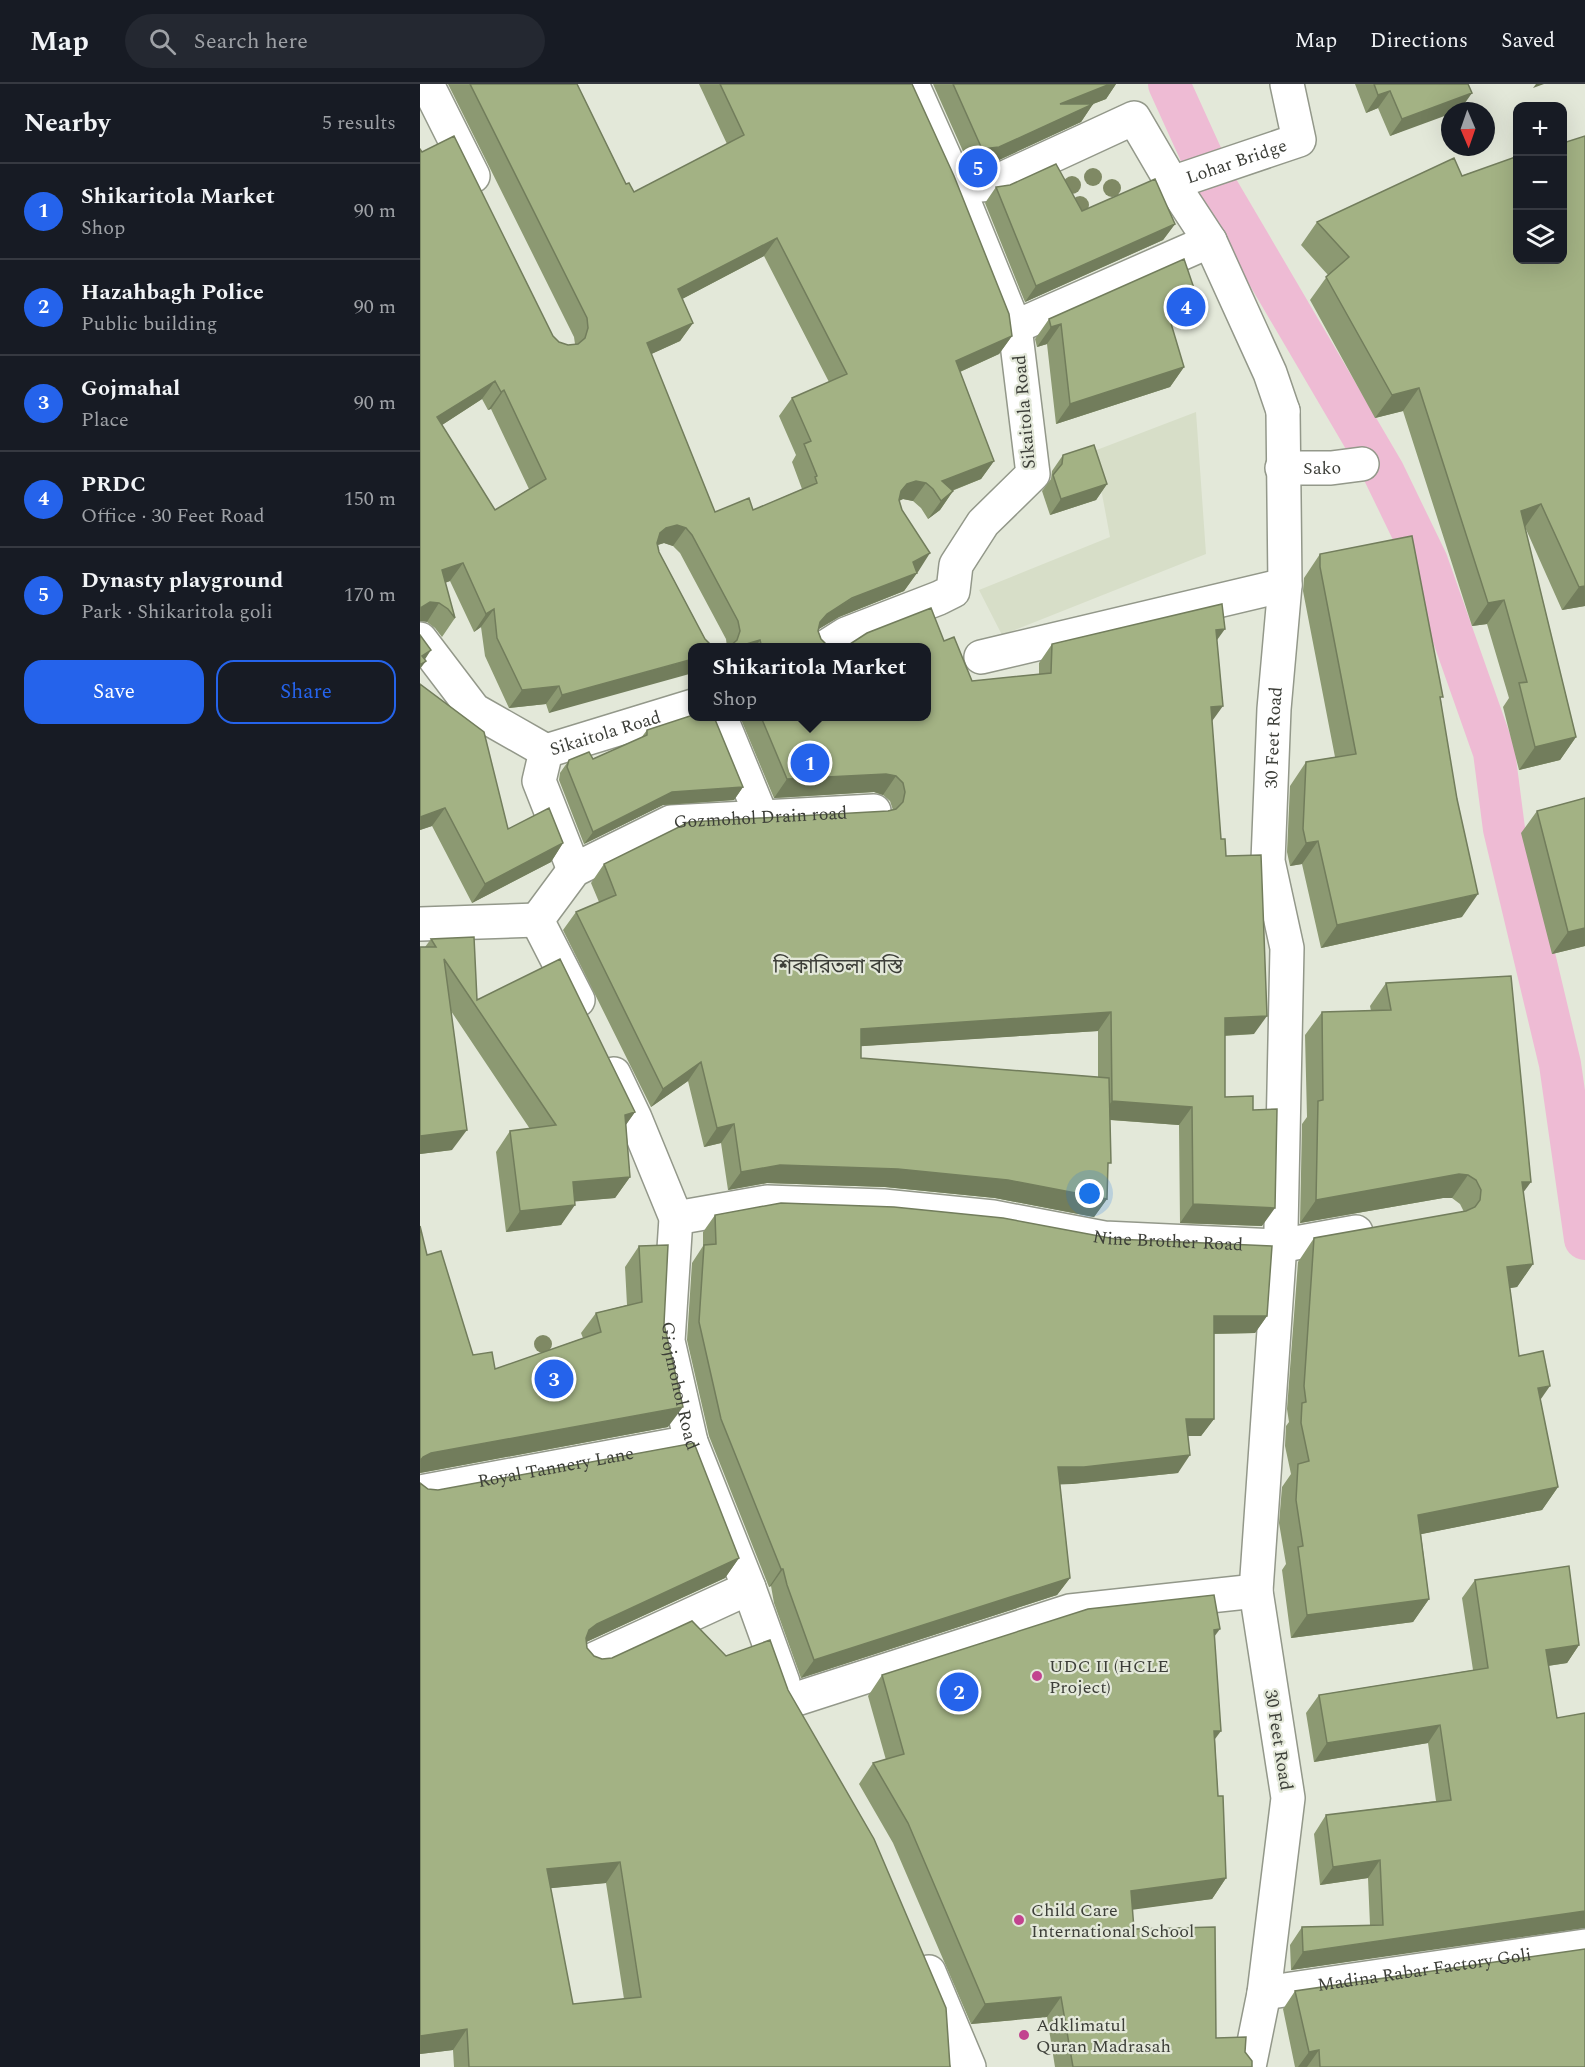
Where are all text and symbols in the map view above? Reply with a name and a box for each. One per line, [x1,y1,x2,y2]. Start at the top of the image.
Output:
search box [125,14,545,68]
text: Map [30,20,89,63]
icon: search [146,25,179,58]
text: Search here [194,25,308,58]
text: Map [1295,25,1337,57]
text: Directions [1370,25,1468,57]
text: Saved [1501,25,1555,57]
north arrow [1441,102,1495,156]
map controls [1513,102,1567,264]
button: + [1513,102,1567,156]
text: Nearby [24,103,110,143]
text: 5 results [322,108,396,138]
street label: Lohar Bridge [1182,132,1291,191]
pin: 5 [958,146,998,190]
button: − [1513,156,1567,210]
text: Shikaritola Market [81,180,275,213]
text: 1 [38,196,49,226]
text: 90 m [354,196,396,226]
button: layers [1513,210,1567,264]
text: Shop [81,213,125,243]
text: Hazahbagh Police [81,276,264,309]
pin: 4 [1166,284,1206,330]
text: 2 [38,292,49,322]
text: 90 m [354,292,396,322]
text: Public building [81,309,217,339]
street label: Sikaitola Road [1006,354,1043,470]
text: Gojmahal [81,372,180,405]
text: 3 [38,388,49,418]
text: 90 m [354,388,396,418]
text: Place [81,405,129,435]
street label: Sako [1303,454,1343,482]
text: PRDC [81,468,146,501]
text: 4 [38,484,49,514]
text: 150 m [344,484,396,514]
text: Office · 30 Feet Road [81,501,265,531]
text: Dynasty playground [81,564,283,597]
text: 5 [38,580,49,610]
text: 170 m [344,580,396,610]
text: Park · Shikaritola goli [81,597,273,627]
popup [688,643,931,721]
text: Shikaritola Market [713,651,906,684]
button: Save [24,660,204,724]
button: Share [216,660,396,724]
text: Shop [713,684,757,714]
street label: 30 Feet Road [1258,686,1290,789]
street label: Sikaitola Road [547,704,664,763]
pin: 1 [790,740,830,786]
street label: Gozmohol Drain road [673,799,848,836]
district label: শিকারিতলা বস্তি [772,952,903,982]
your location [1075,1179,1104,1208]
street label: Nine Brother Road [1090,1223,1244,1258]
street label: Giojmohol Road [654,1321,706,1454]
pin: 3 [534,1356,574,1402]
street label: Royal Tannery Lane [475,1440,636,1495]
place label: UDC II (HCLE Project) [1049,1653,1169,1701]
marker: UDC II (HCLE Project) [1030,1669,1044,1683]
pin: 2 [940,1670,978,1714]
street label: 30 Feet Road [1257,1688,1300,1793]
place label: Child Care International School [1031,1897,1194,1945]
marker: Child Care International School [1012,1913,1026,1927]
street label: Madina Rabar Factory Goli [1316,1941,1533,1999]
place label: Adklimatul Quran Madrasah [1036,2012,1171,2060]
marker: Adklimatul Quran Madrasah [1017,2028,1031,2042]

